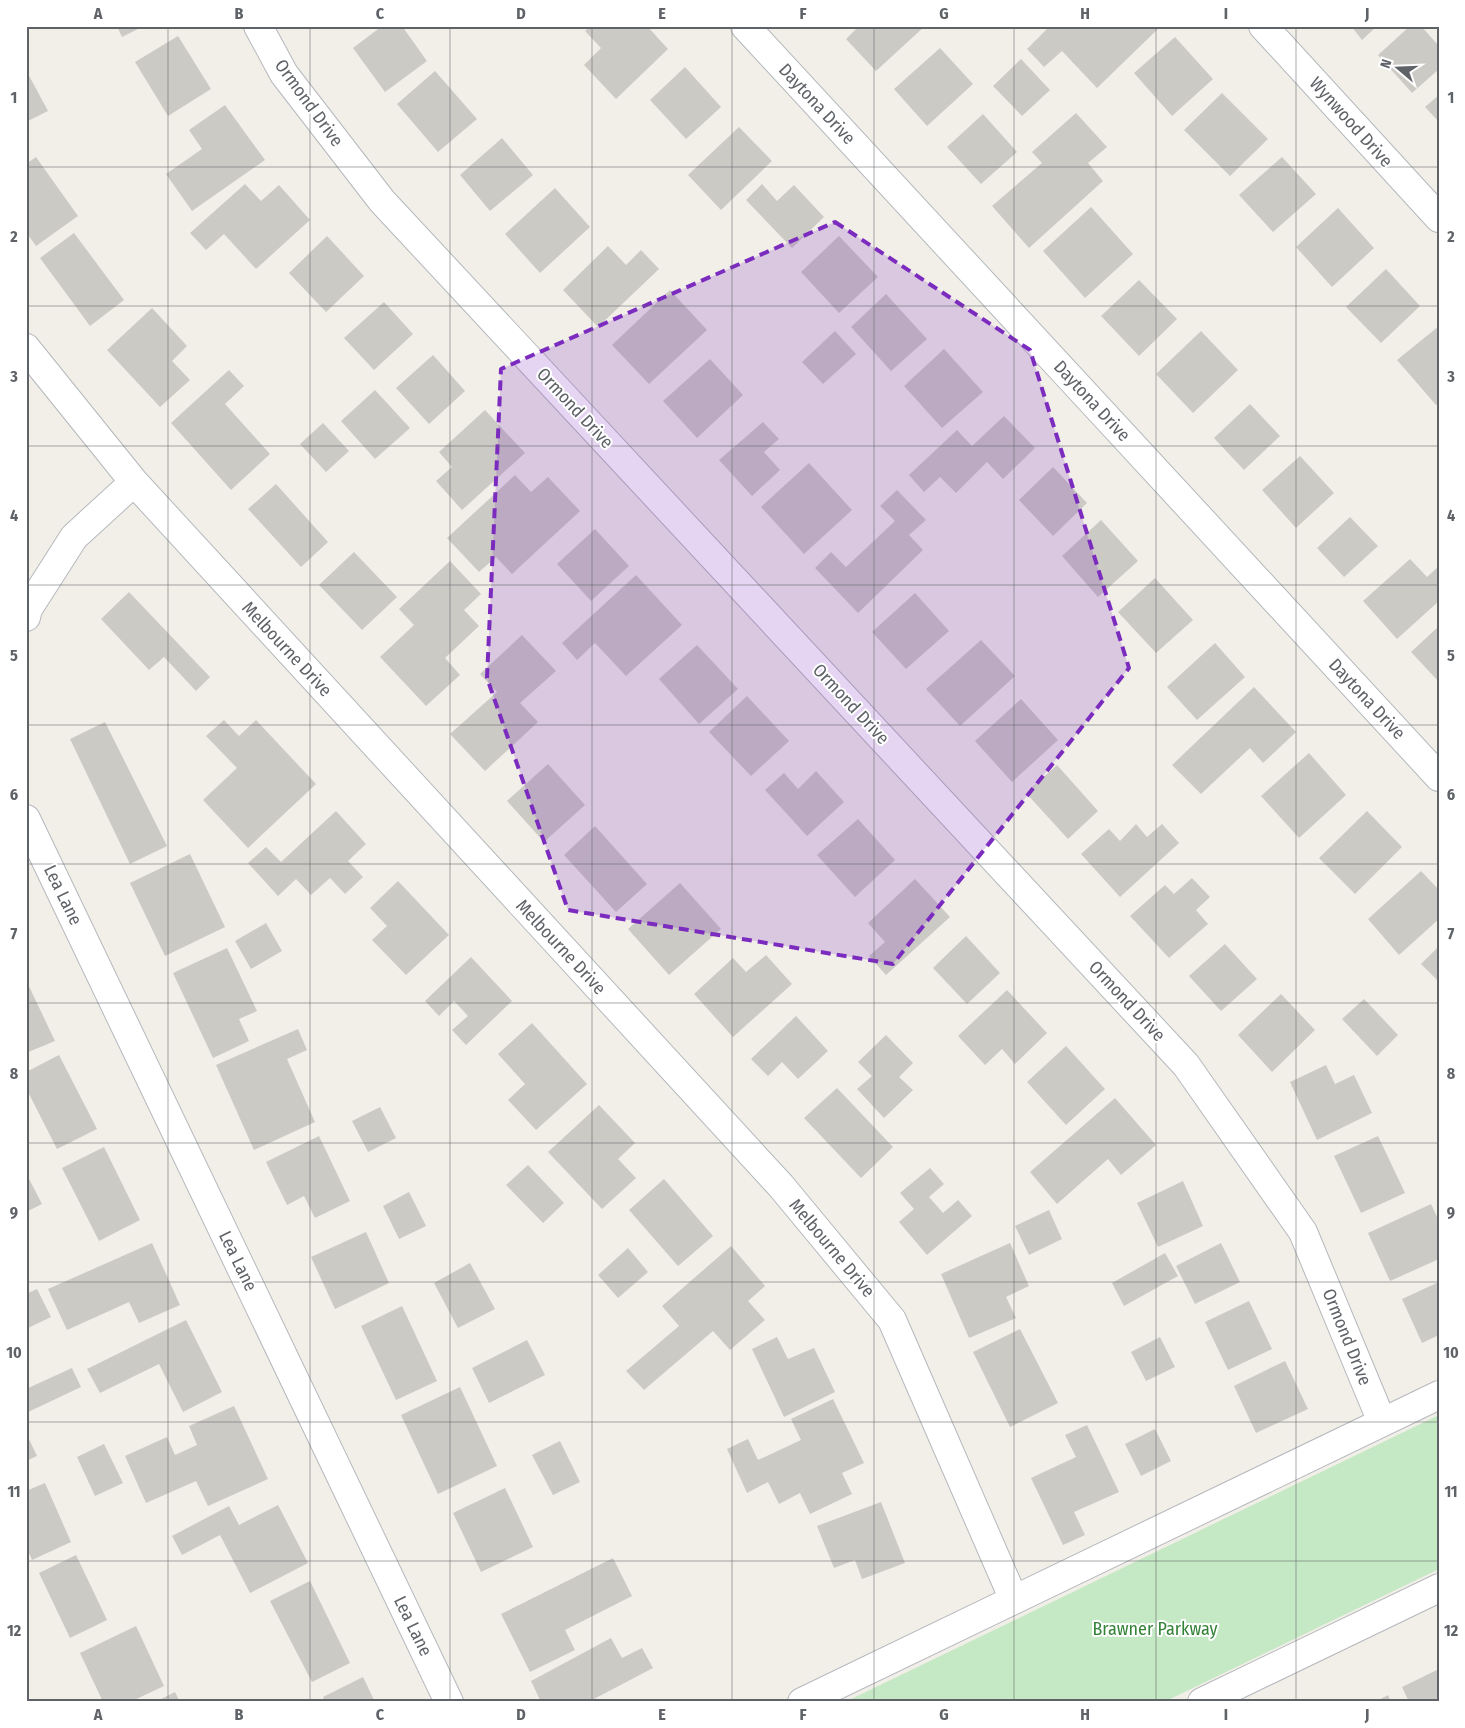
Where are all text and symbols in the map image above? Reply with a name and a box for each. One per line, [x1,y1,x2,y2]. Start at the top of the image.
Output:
text: A [93,4,103,23]
text: B [235,4,244,23]
text: C [376,4,385,23]
text: D [516,4,526,23]
text: E [658,4,666,23]
text: F [799,4,807,23]
text: G [939,4,949,23]
text: H [1080,4,1090,23]
text: I [1224,4,1228,23]
text: J [1364,4,1369,23]
north arrow [1372,42,1422,92]
street label: Ormond Drive [270,55,348,151]
text: N [1377,57,1396,71]
street label: Daytona Drive [774,59,860,149]
street label: Wynwood Drive [1305,72,1397,172]
text: 1 [11,88,17,107]
text: 1 [1448,88,1454,107]
text: 2 [9,227,18,246]
text: 2 [1446,227,1455,246]
street label: Daytona Drive [1049,356,1135,446]
street label: Ormond Drive [532,363,618,453]
text: 3 [9,367,18,386]
text: 3 [1446,367,1455,386]
text: 4 [10,506,18,525]
text: 4 [1447,506,1455,525]
street label: Melbourne Drive [237,597,337,701]
text: 5 [10,646,18,665]
text: 5 [1447,646,1455,665]
street label: Daytona Drive [1324,654,1410,744]
street label: Ormond Drive [808,659,894,749]
text: 6 [10,785,18,804]
text: 6 [1447,785,1455,804]
street label: Lea Lane [39,861,87,929]
street label: Melbourne Drive [511,895,611,999]
text: 7 [11,924,18,943]
text: 7 [1448,924,1455,943]
street label: Ormond Drive [1084,956,1170,1046]
text: 8 [10,1064,19,1083]
text: 8 [1447,1064,1456,1083]
street label: Melbourne Drive [784,1194,880,1302]
text: 9 [10,1203,18,1222]
text: 9 [1447,1203,1455,1222]
street label: Lea Lane [214,1227,262,1295]
street label: Ormond Drive [1318,1285,1376,1389]
text: 10 [6,1343,22,1362]
text: 10 [1443,1343,1459,1362]
text: 11 [7,1482,21,1501]
text: 11 [1444,1482,1458,1501]
street label: Lea Lane [389,1592,437,1660]
park label: Brawner Parkway [1092,1618,1218,1640]
text: 12 [7,1621,22,1640]
text: 12 [1444,1621,1459,1640]
text: A [93,1705,103,1724]
text: B [235,1705,244,1724]
text: C [376,1705,385,1724]
text: D [516,1705,526,1724]
text: E [658,1705,666,1724]
text: F [799,1705,807,1724]
text: G [939,1705,949,1724]
text: H [1080,1705,1090,1724]
text: I [1224,1705,1228,1724]
text: J [1364,1705,1369,1724]

